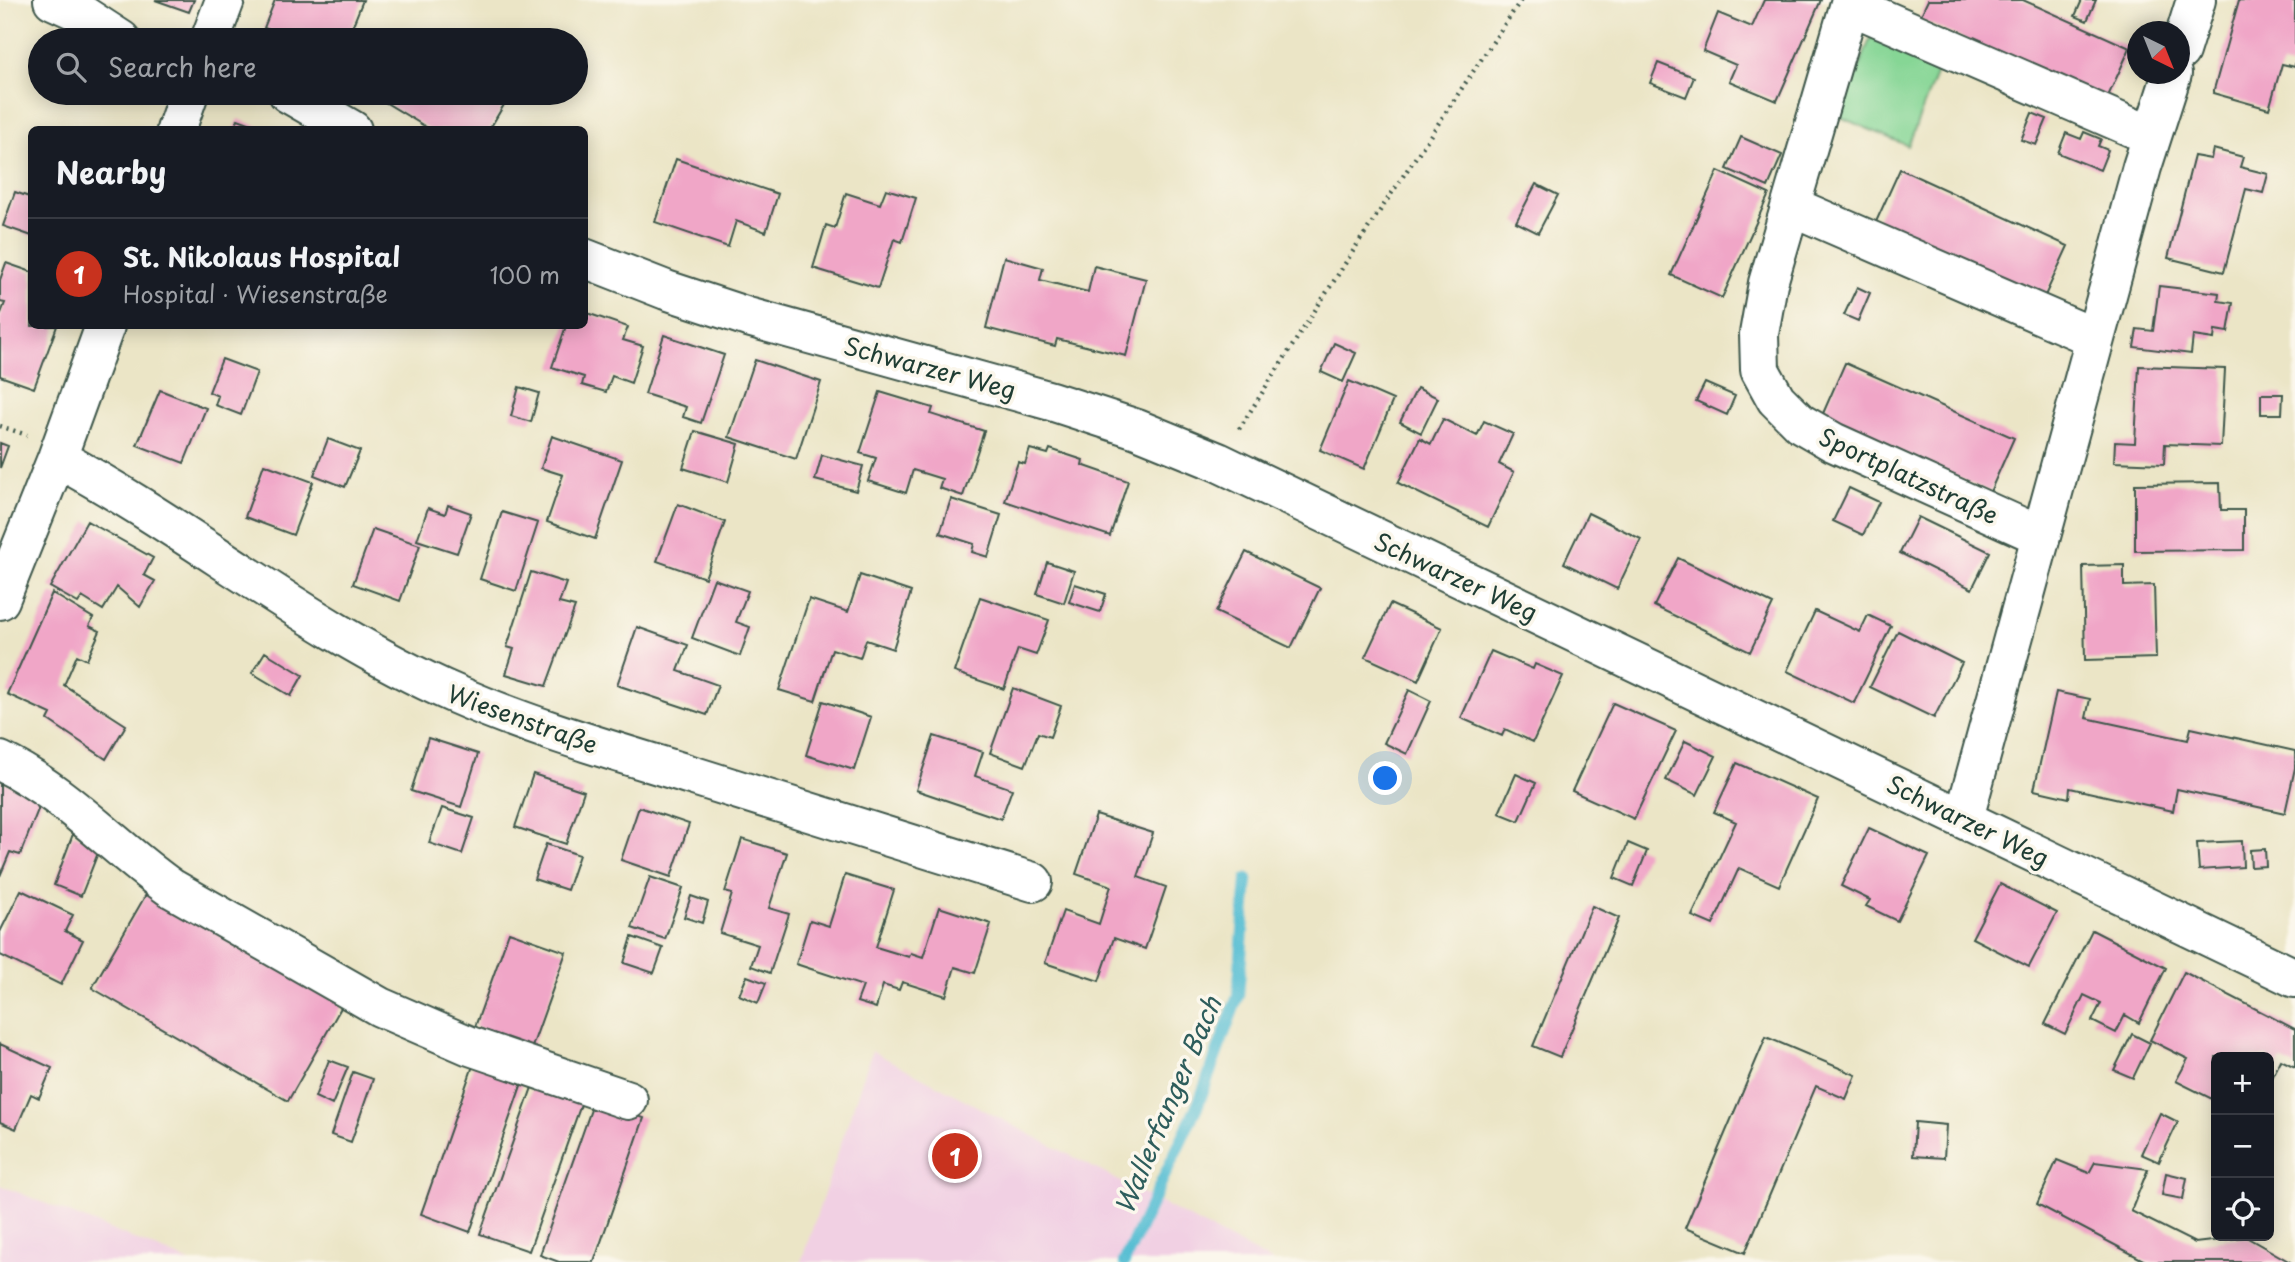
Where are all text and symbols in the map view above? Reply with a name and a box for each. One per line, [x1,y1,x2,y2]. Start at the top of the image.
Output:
north arrow [2127,21,2190,84]
search box [28,28,588,105]
text: Search here [108,47,257,86]
icon: search [52,48,90,86]
text: Nearby [56,149,166,194]
text: St. Nikolaus Hospital [123,237,400,276]
text: 1 [74,257,85,292]
text: 100 m [490,257,560,292]
text: Hospital · Wiesenstraße [123,276,388,311]
street label: Schwarzer Weg [840,327,1020,407]
street label: Sportplatzstraße [1813,418,2005,532]
street label: Schwarzer Weg [1368,522,1544,630]
street label: Wiesenstraße [443,674,603,762]
your location [1368,761,1402,795]
street label: Schwarzer Weg [1881,765,2055,875]
water label: Wallerfanger Bach [1104,989,1231,1220]
map controls [2211,1052,2274,1241]
button: + [2211,1052,2274,1115]
button: − [2211,1115,2274,1178]
pin: 1 [932,1130,978,1182]
button: locate [2211,1178,2274,1241]

